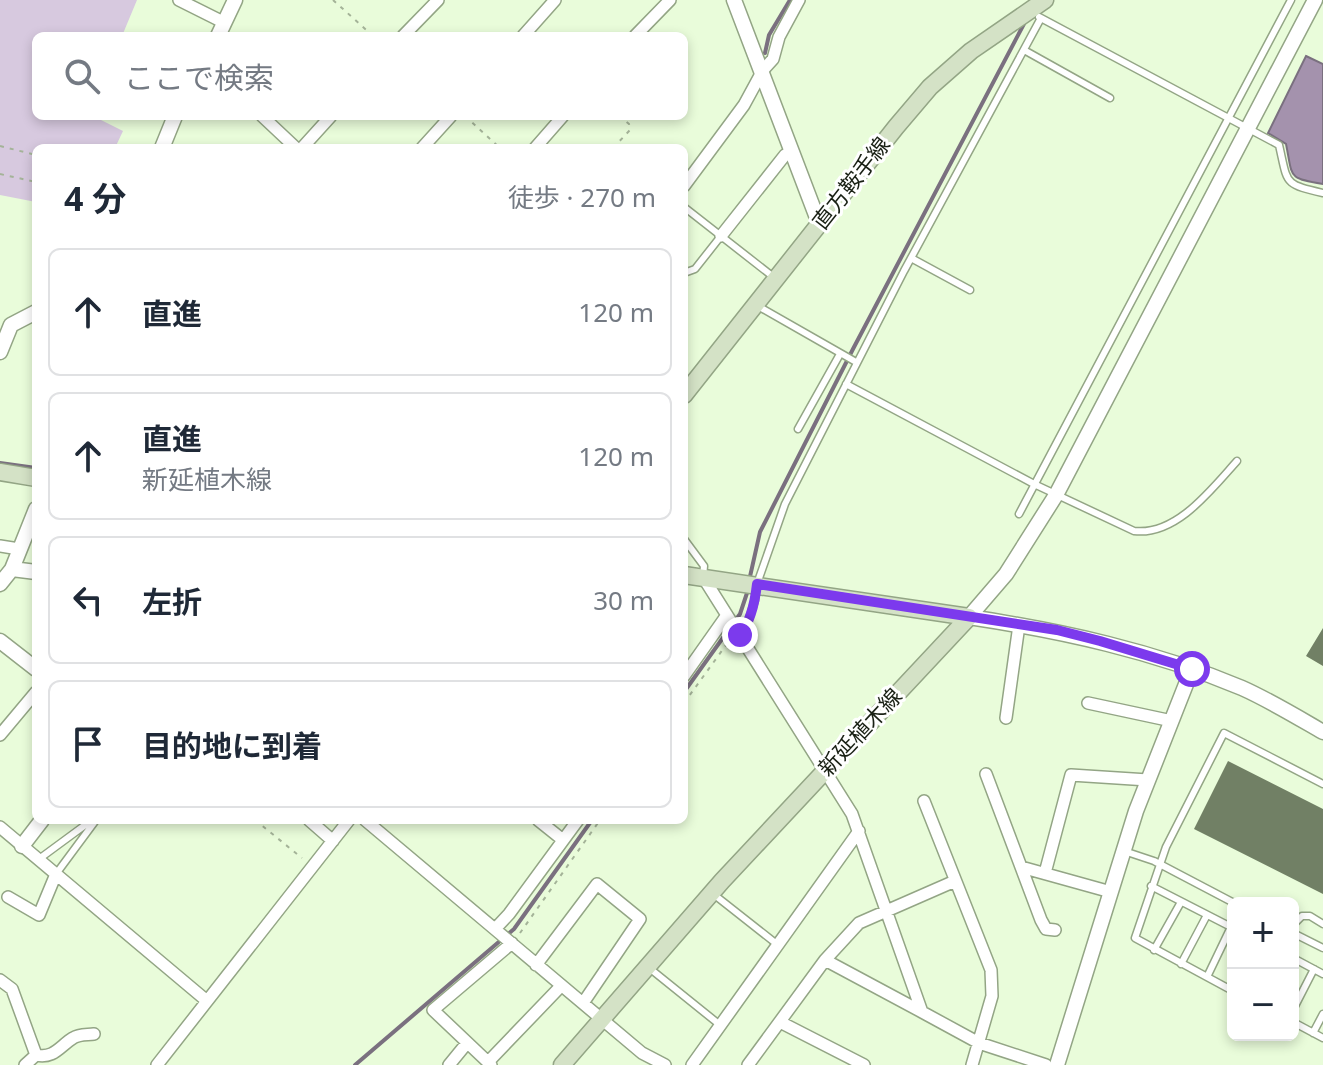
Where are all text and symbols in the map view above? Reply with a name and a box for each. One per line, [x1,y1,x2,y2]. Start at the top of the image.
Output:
search box [32,32,688,120]
icon: search [60,54,104,98]
text: ここで検索 [124,57,274,98]
street label: 直方鞍手線 [805,130,896,235]
text: 4 分 [64,175,126,221]
text: 徒歩 · 270 m [508,179,656,215]
icon: ahead [66,290,110,334]
text: 直進 [142,293,202,334]
text: 120 m [578,294,654,330]
text: 直進 [142,418,202,459]
icon: ahead [66,434,110,478]
text: 120 m [578,438,654,474]
text: 新延植木線 [142,461,272,497]
icon: left [66,578,110,622]
text: 左折 [142,581,202,622]
text: 30 m [593,582,654,618]
route end [722,617,758,653]
route start [1174,651,1210,687]
street label: 新延植木線 [811,681,908,782]
icon: arrive [66,722,110,766]
text: 目的地に到着 [142,725,322,766]
map controls [1227,897,1299,1041]
button: + [1227,897,1299,969]
button: − [1227,969,1299,1041]

